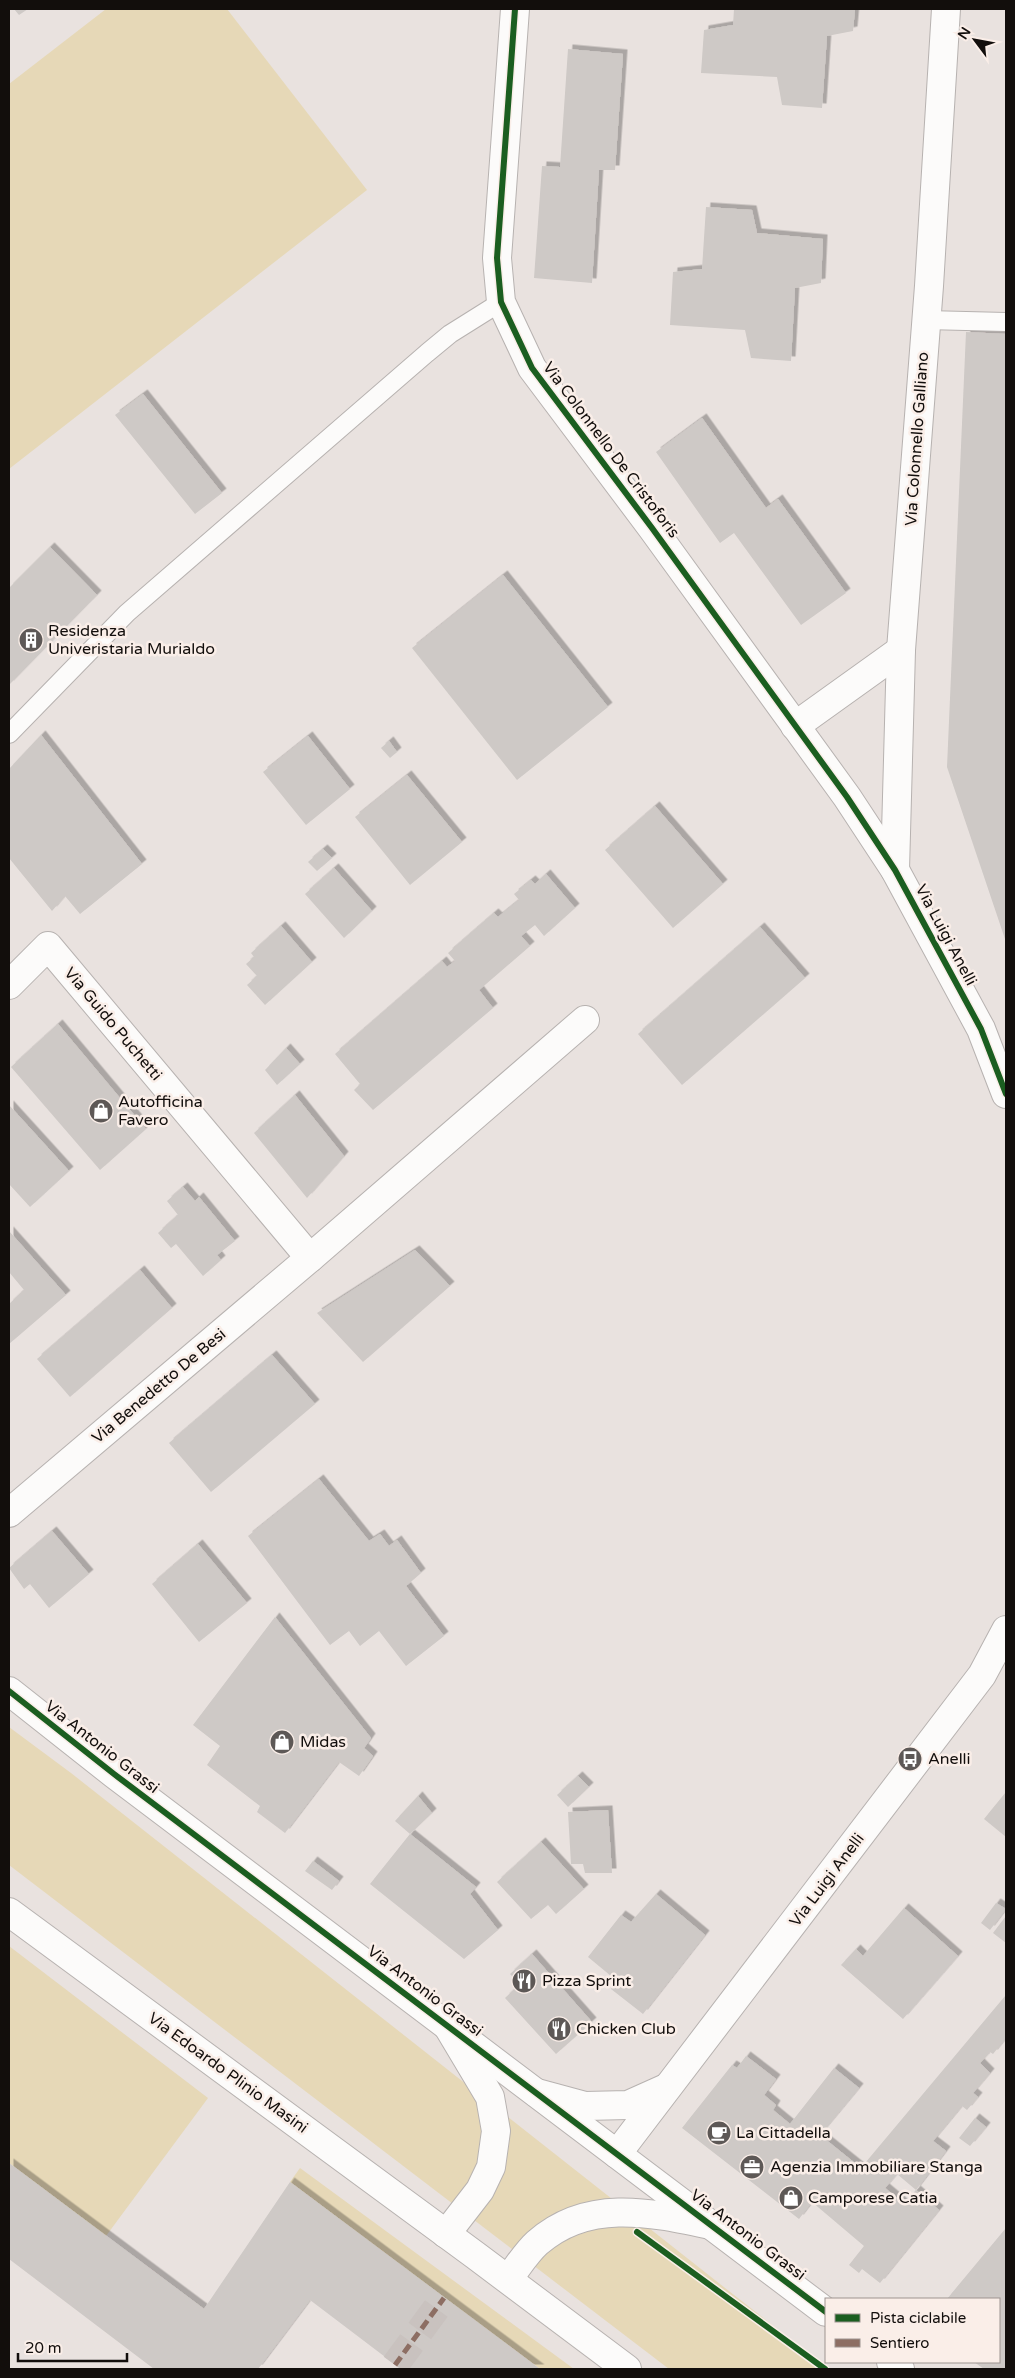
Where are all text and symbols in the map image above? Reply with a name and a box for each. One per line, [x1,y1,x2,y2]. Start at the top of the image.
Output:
north arrow [950,15,1000,65]
text: N [954,24,975,43]
street label: Via Colonnello Galliano [901,351,933,527]
street label: Via Colonnello De Cristoforis [538,358,684,542]
place label: Residenza Univeristaria Murialdo [48,621,215,659]
building icon: Residenza Univeristaria Murialdo [18,627,44,653]
street label: Via Luigi Anelli [911,881,981,989]
street label: Via Guido Puchetti [60,963,166,1085]
place label: Autofficina Favero [118,1092,203,1130]
shop icon: Autofficina Favero [88,1098,114,1124]
street label: Via Benedetto De Besi [88,1324,230,1448]
street label: Via Antonio Grassi [41,1696,163,1798]
shop icon: Midas [269,1729,295,1755]
place label: Midas [300,1732,346,1752]
bus stop icon: Anelli [897,1746,923,1772]
place label: Anelli [928,1749,971,1769]
street label: Via Luigi Anelli [785,1829,869,1931]
street label: Via Antonio Grassi [363,1941,487,2041]
restaurant icon: Pizza Sprint [511,1968,537,1994]
place label: Pizza Sprint [542,1971,631,1991]
street label: Via Edoardo Plinio Masini [144,2008,312,2138]
restaurant icon: Chicken Club [546,2016,572,2042]
place label: Chicken Club [576,2019,676,2039]
cafe icon: La Cittadella [706,2120,732,2146]
place label: La Cittadella [736,2123,831,2143]
office icon: Agenzia Immobiliare Stanga [739,2154,765,2180]
place label: Agenzia Immobiliare Stanga [770,2157,983,2177]
street label: Via Antonio Grassi [686,2185,810,2285]
shop icon: Camporese Catia [778,2185,804,2211]
place label: Camporese Catia [808,2188,937,2208]
legend [825,2298,1000,2363]
text: Pista ciclabile [870,2309,966,2327]
scale bar [18,2330,126,2362]
text: Sentiero [870,2334,929,2352]
text: 20 m [25,2339,62,2357]

